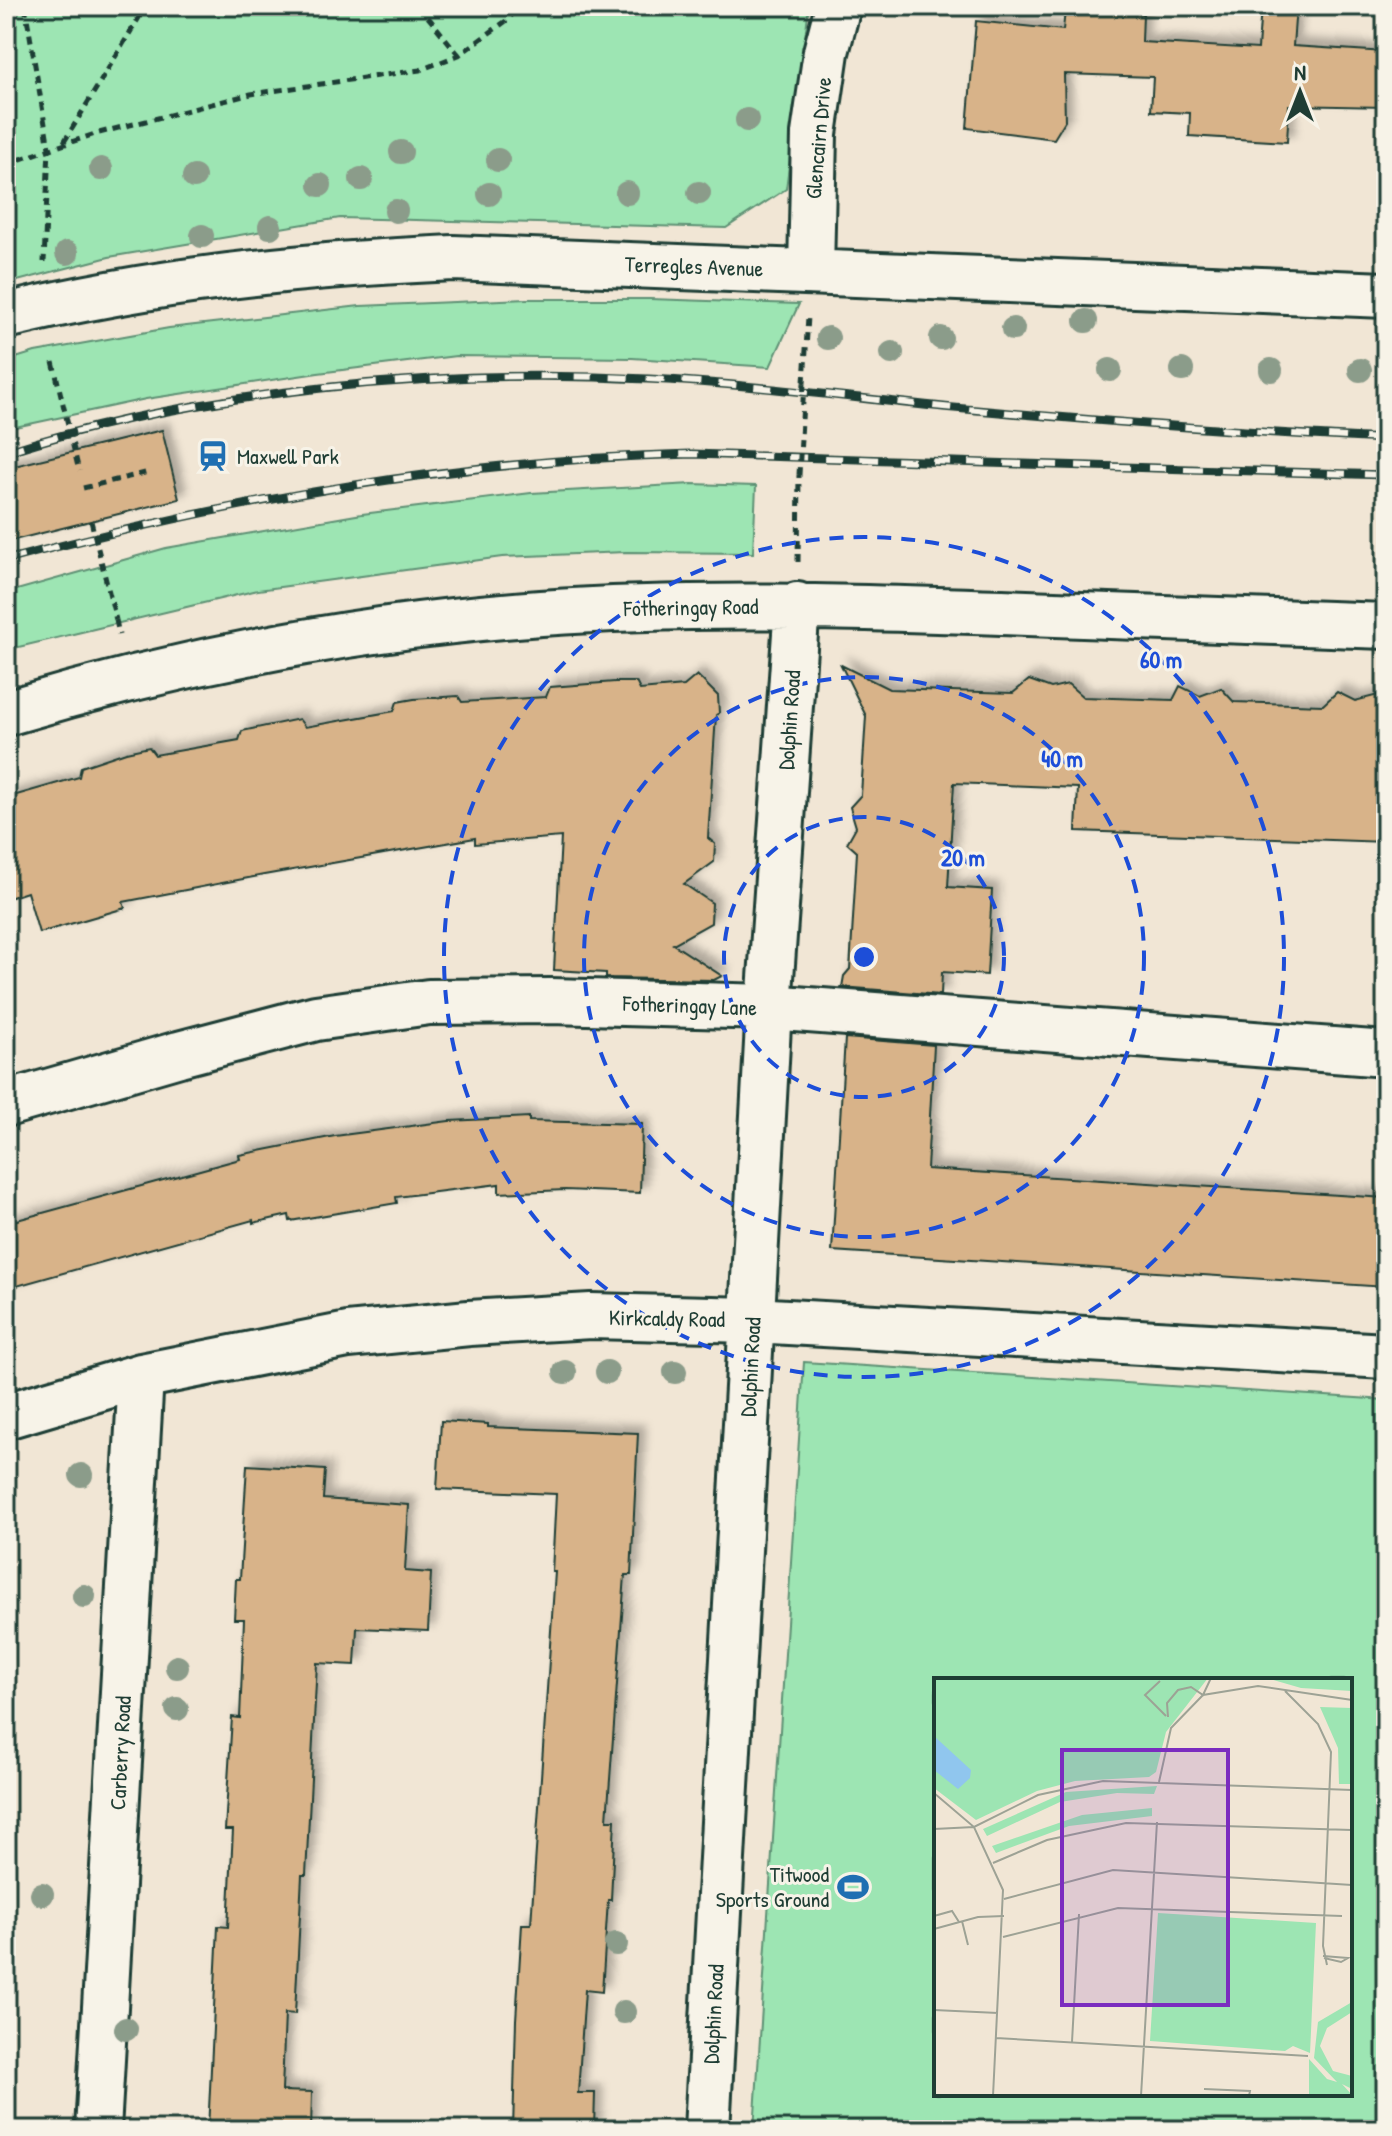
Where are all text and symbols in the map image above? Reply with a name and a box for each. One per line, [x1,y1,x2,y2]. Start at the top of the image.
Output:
north arrow [1260,52,1340,132]
text: N [1294,57,1306,87]
street label: Glencairn Drive [798,76,838,200]
street label: Terregles Avenue [624,249,764,283]
station icon: Maxwell Park [196,439,230,473]
place label: Maxwell Park [237,441,339,471]
street label: Fotheringay Road [622,591,759,623]
text: 60 m [1140,643,1182,675]
street label: Dolphin Road [771,669,807,771]
text: 40 m [1041,742,1083,774]
text: 20 m [941,841,985,873]
centre of rings [850,943,878,971]
street label: Fotheringay Lane [621,988,758,1022]
street label: Kirkcaldy Road [609,1302,726,1334]
street label: Dolphin Road [732,1316,768,1418]
inset map [934,1678,1352,2096]
street label: Carberry Road [102,1695,138,1811]
place label: Titwood Sports Ground [716,1859,829,1914]
sports icon: Titwood Sports Ground [836,1870,870,1904]
street label: Dolphin Road [695,1963,731,2065]

